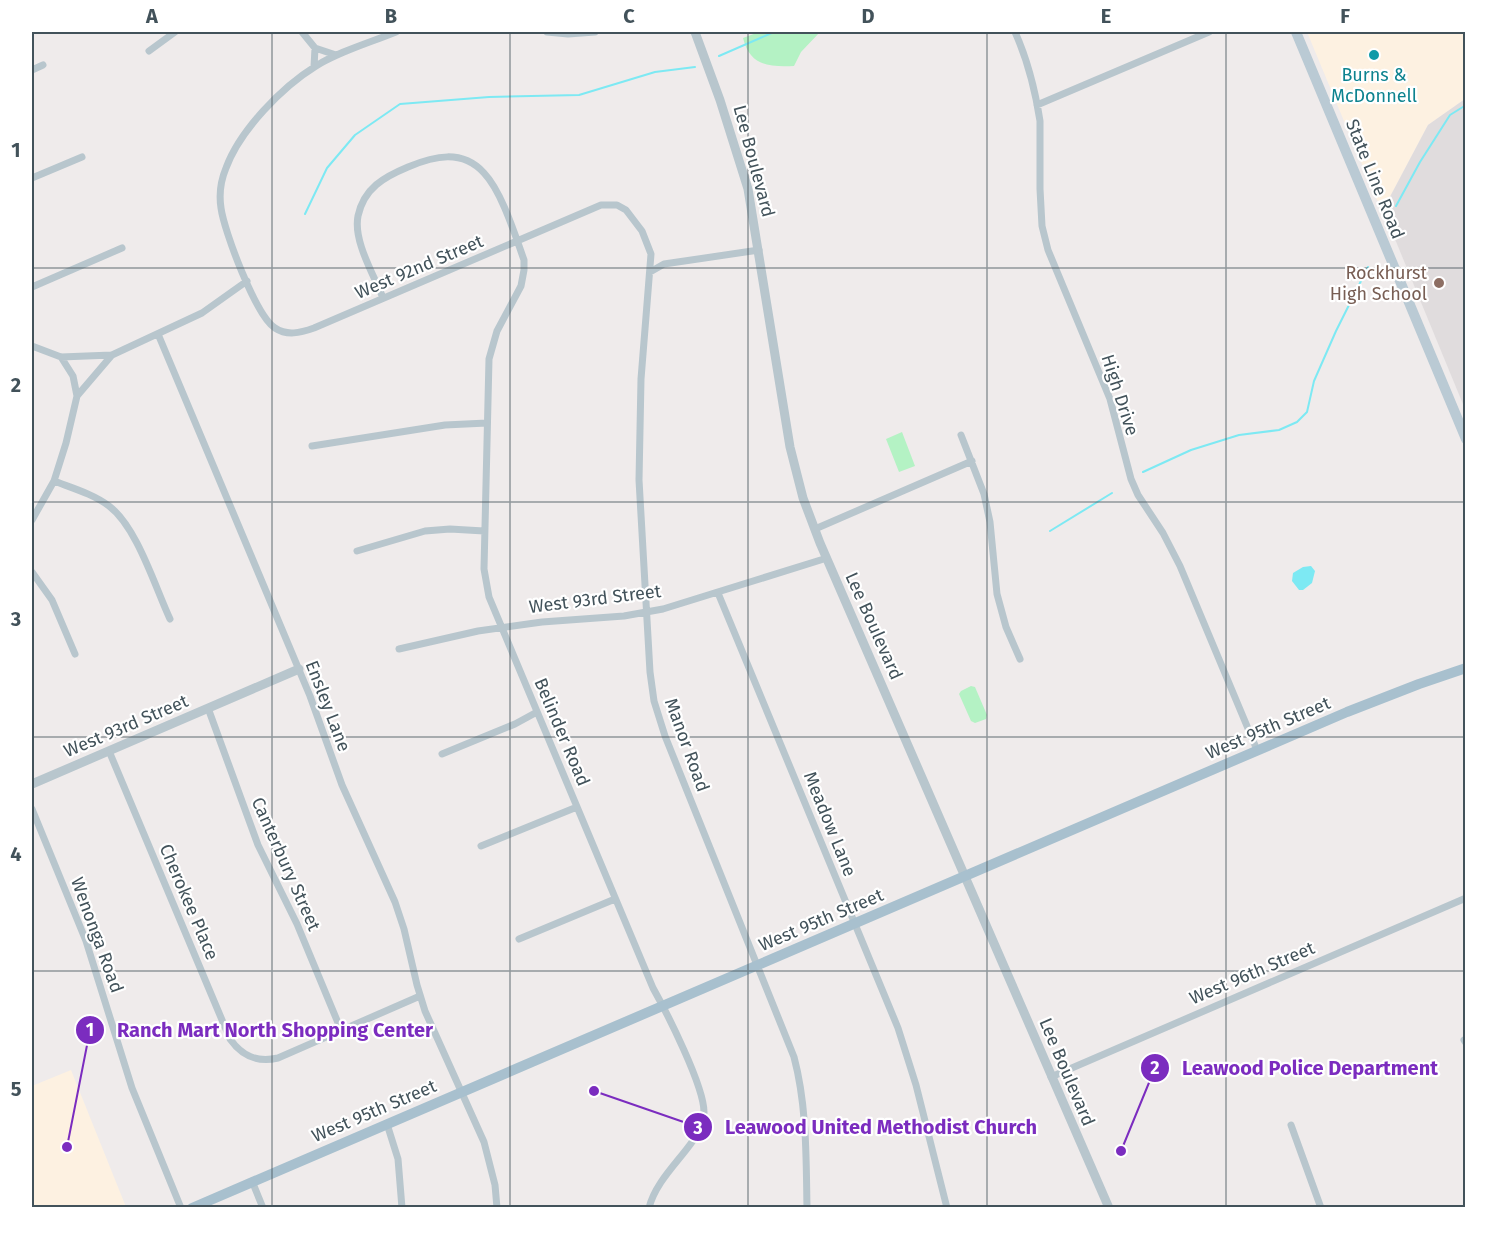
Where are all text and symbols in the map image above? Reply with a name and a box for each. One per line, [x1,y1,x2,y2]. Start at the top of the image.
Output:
text: A [145,4,159,28]
text: B [385,4,397,28]
text: C [623,4,635,28]
text: D [861,4,875,28]
text: E [1101,4,1111,28]
text: F [1340,4,1350,28]
marker: Burns & McDonnell [1367,48,1381,62]
place label: Burns & McDonnell [1331,64,1417,107]
street label: Lee Boulevard [728,102,780,220]
street label: State Line Road [1341,116,1409,242]
text: 1 [11,138,21,162]
street label: West 92nd Street [352,230,487,304]
place label: Rockhurst High School [1330,262,1427,305]
marker: Rockhurst High School [1432,276,1446,290]
street label: High Drive [1097,352,1143,438]
text: 2 [11,373,21,397]
street label: Lee Boulevard [841,569,907,683]
street label: West 93rd Street [528,580,663,618]
text: 3 [10,607,21,631]
street label: Ensley Lane [301,657,355,755]
street label: Belinder Road [529,675,595,789]
street label: West 93rd Street [60,690,192,762]
street label: West 95th Street [1202,692,1334,764]
street label: Manor Road [660,695,714,795]
street label: Meadow Lane [799,768,861,880]
street label: Canterbury Street [247,794,325,935]
street label: Cherokee Place [155,841,223,963]
text: 4 [10,842,22,866]
street label: Wenonga Road [66,874,128,996]
street label: West 95th Street [755,884,887,956]
street label: West 96th Street [1186,937,1318,1009]
callout: Ranch Mart North Shopping Center [75,1011,445,1049]
street label: Lee Boulevard [1034,1015,1100,1129]
text: Ranch Mart North Shopping Center [117,1018,434,1042]
text: 1 [86,1019,94,1041]
callout: Leawood Police Department [1140,1049,1450,1087]
text: Leawood Police Department [1182,1056,1438,1080]
text: 2 [1150,1057,1160,1079]
street label: West 95th Street [308,1075,440,1147]
text: 5 [11,1077,22,1101]
callout: Leawood United Methodist Church [683,1108,1049,1146]
text: Leawood United Methodist Church [725,1115,1037,1139]
text: 3 [692,1117,703,1139]

